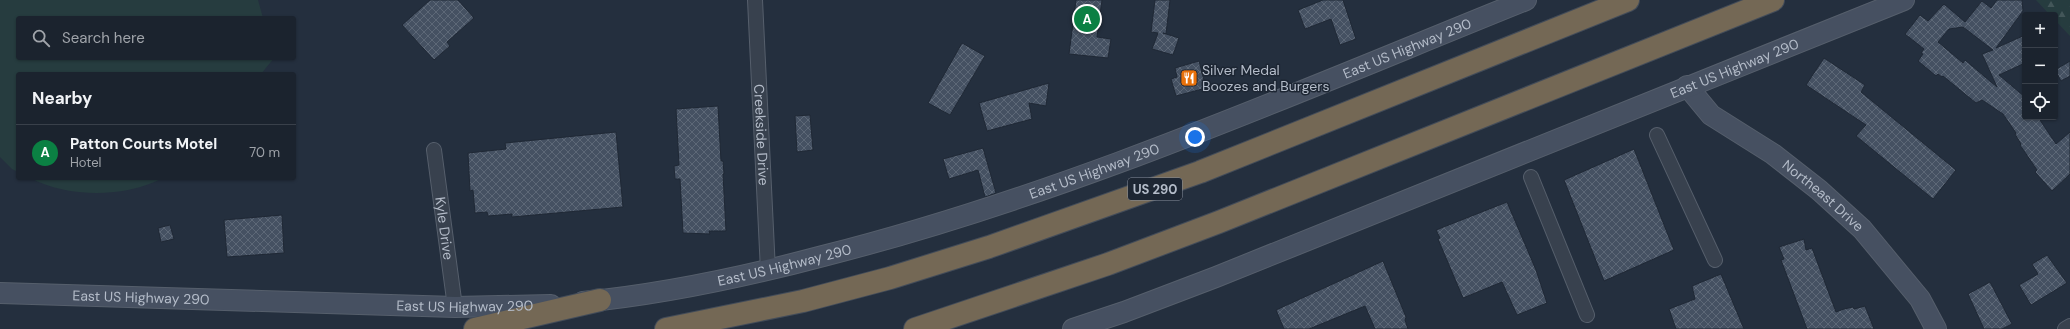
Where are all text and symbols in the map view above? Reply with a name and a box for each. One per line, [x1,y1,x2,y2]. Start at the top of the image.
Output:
pin: A [1074,4,1100,34]
map controls [2022,12,2058,120]
button: + [2022,12,2058,48]
street label: East US Highway 290 [1340,14,1474,83]
search box [16,16,296,60]
icon: search [30,27,52,49]
text: Search here [62,28,145,48]
street label: East US Highway 290 [1667,34,1801,102]
button: − [2022,48,2058,84]
place label: Silver Medal Boozes and Burgers [1202,61,1329,95]
restaurant icon: Silver Medal Boozes and Burgers [1179,68,1199,88]
street label: Creekside Drive [750,84,773,186]
button: locate [2022,84,2058,120]
text: Nearby [32,87,92,109]
your location [1185,127,1205,147]
text: Patton Courts Motel [70,134,217,154]
street label: East US Highway 290 [1027,139,1162,203]
text: A [40,144,50,161]
text: 70 m [249,144,280,161]
text: Hotel [70,154,102,171]
street label: Northeast Drive [1779,156,1868,235]
road number: US 290 [1128,178,1182,200]
street label: Kyle Drive [431,196,458,261]
street label: East US Highway 290 [716,240,853,290]
street label: East US Highway 290 [72,286,210,308]
street label: East US Highway 290 [396,296,533,316]

